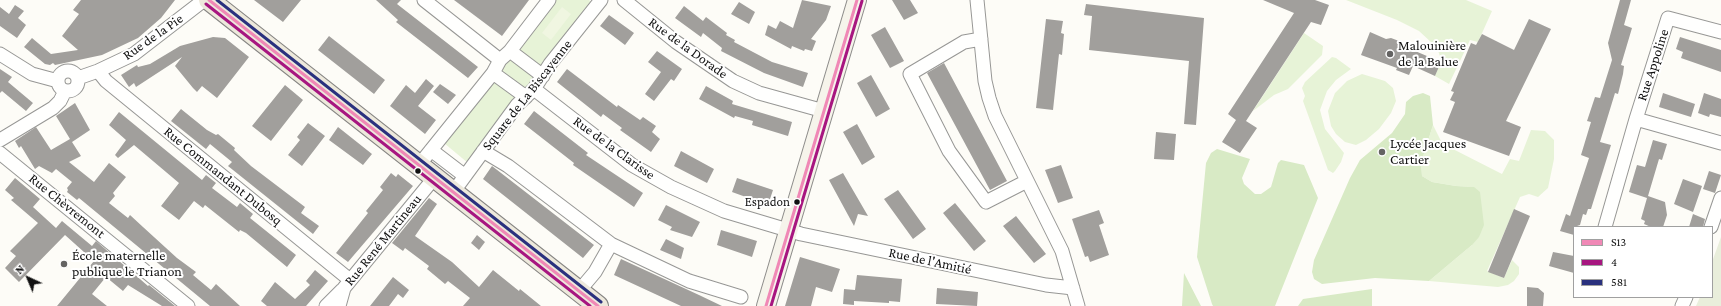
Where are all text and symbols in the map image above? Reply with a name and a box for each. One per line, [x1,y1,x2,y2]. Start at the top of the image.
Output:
street label: Rue de la Pie [120,10,186,64]
street label: Rue de la Dorade [645,14,731,82]
street label: Rue Appoline [1634,27,1672,103]
street label: Square de La Biscayenne [479,36,575,154]
place label: Malouinière de la Balue [1398,38,1466,70]
marker: Malouinière de la Balue [1385,49,1395,59]
street label: Rue de la Clarisse [570,113,658,183]
street label: Rue Commandant Dubosq [160,123,286,229]
place label: Lycée Jacques Cartier [1390,136,1466,168]
marker: Lycée Jacques Cartier [1377,147,1387,157]
unlabelled marker [413,166,423,176]
street label: Rue Chèvremont [25,170,109,242]
street label: Rue René Martineau [341,191,425,289]
place label: Espadon [745,194,790,210]
marker: Espadon [792,197,802,207]
legend [1573,226,1713,298]
text: S13 [1611,235,1626,249]
street label: Rue de l'Amitié [887,244,973,278]
place label: École maternelle publique le Trianon [72,248,182,280]
text: 4 [1611,255,1617,269]
north arrow [8,258,48,298]
marker: École maternelle publique le Trianon [59,259,69,269]
text: N [13,262,27,276]
text: 581 [1611,275,1627,289]

